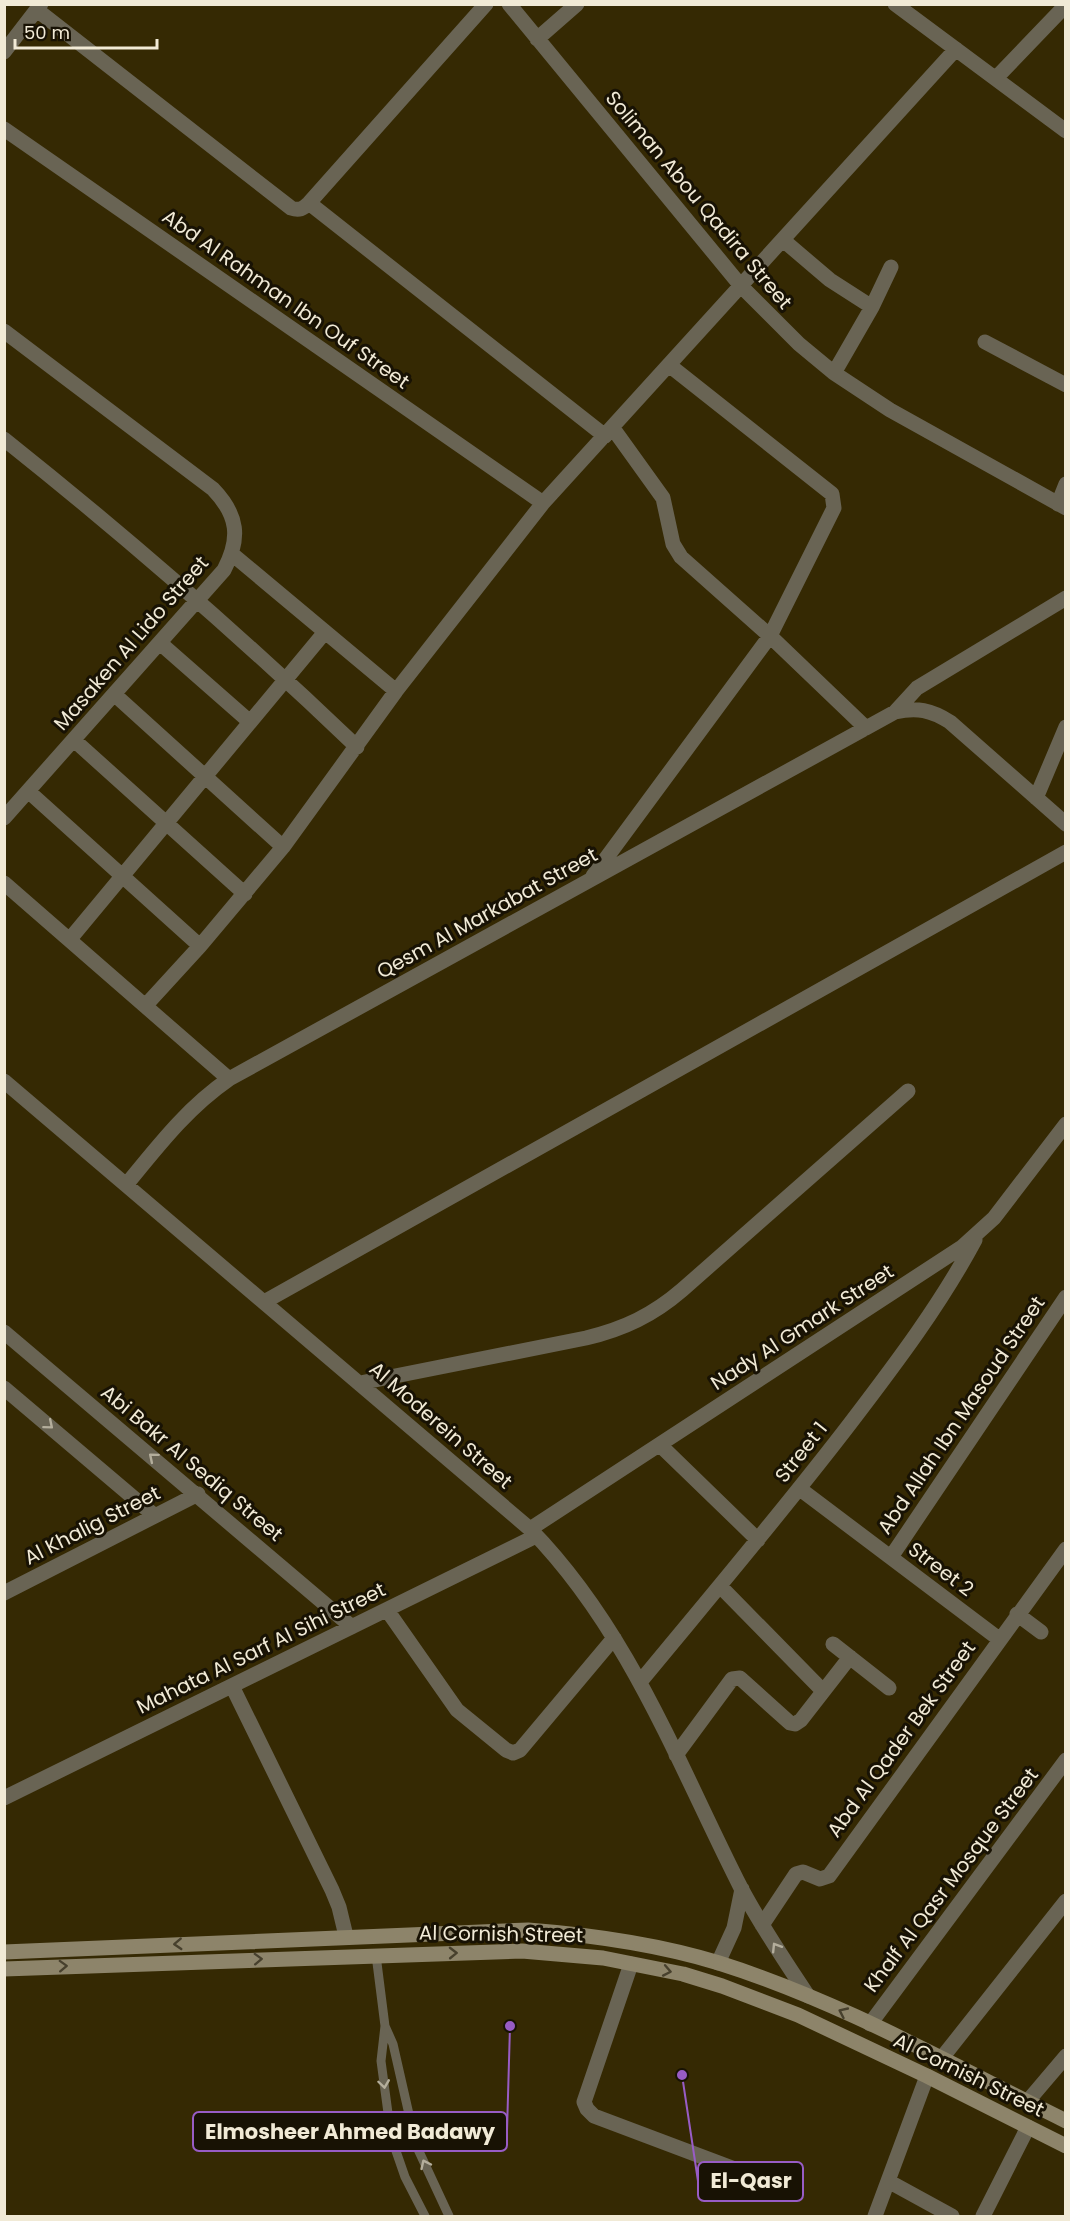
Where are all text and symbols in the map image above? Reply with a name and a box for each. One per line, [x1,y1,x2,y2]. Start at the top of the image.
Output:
scale bar [15,12,158,50]
text: 50 m [24,20,70,45]
street label: Soliman Abou Qadira Street [599,85,799,315]
street label: Abd Al Rahman Ibn Ouf Street [157,203,415,395]
street label: Masaken Al Lido Street [47,550,215,736]
street label: Qesm Al Markabat Street [372,841,602,985]
street label: Nady Al Gmark Street [705,1257,899,1397]
street label: Abd Allah Ibn Masoud Street [871,1290,1051,1540]
street label: Al Moderein Street [363,1355,519,1495]
street label: Abi Bakr Al Sediq Street [95,1378,289,1548]
street label: Street 1 [768,1416,834,1488]
one-way arrow [42,1418,53,1429]
one-way arrow [149,1453,160,1464]
street label: Al Khalig Street [19,1479,165,1571]
street label: Street 2 [902,1535,980,1603]
street label: Mahata Al Sarf Al Sihi Street [132,1575,390,1721]
street label: Abd Al Qader Bek Street [820,1635,982,1843]
street label: Khalf Al Qasr Mosque Street [857,1762,1045,1998]
street label: Al Cornish Street [419,1919,583,1949]
one-way arrow [174,1938,183,1951]
one-way arrow [772,1943,783,1954]
one-way arrow [448,1947,457,1959]
one-way arrow [253,1953,262,1965]
one-way arrow [58,1960,67,1972]
one-way arrow [662,1964,672,1977]
one-way arrow [839,2008,850,2020]
street label: Al Cornish Street [889,2026,1049,2124]
one-way arrow [377,2080,389,2089]
callout: Elmosheer Ahmed Badawy [193,2112,507,2151]
text: Elmosheer Ahmed Badawy [205,2117,496,2146]
one-way arrow [420,2159,432,2170]
callout: El-Qasr [698,2162,803,2201]
text: El-Qasr [710,2166,792,2195]

